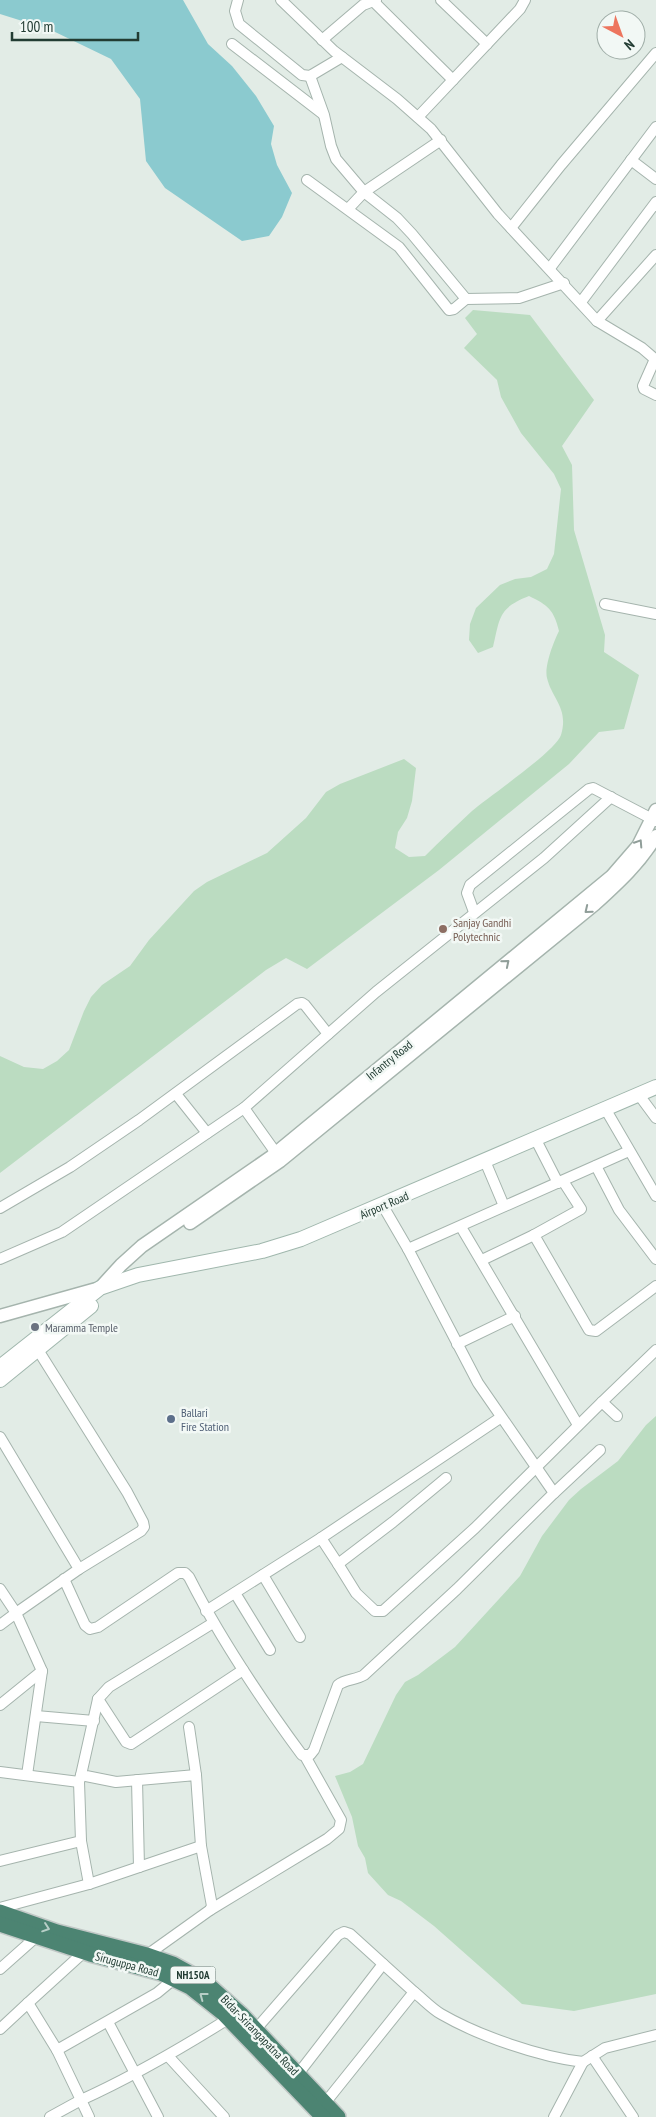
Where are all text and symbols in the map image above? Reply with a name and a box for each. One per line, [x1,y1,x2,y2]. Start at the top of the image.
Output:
scale bar [12,10,139,42]
north arrow [596,10,646,60]
text: 100 m [20,17,53,36]
text: N [621,36,638,54]
one-way arrow [633,839,643,848]
one-way arrow [584,904,593,913]
place label: Sanjay Gandhi Polytechnic [453,915,511,944]
marker: Sanjay Gandhi Polytechnic [437,923,449,935]
one-way arrow [501,960,510,969]
street label: Infantry Road [363,1037,415,1083]
street label: Airport Road [357,1188,411,1222]
place label: Maramma Temple [45,1320,118,1335]
marker: Maramma Temple [29,1321,41,1333]
place label: Ballari Fire Station [181,1405,229,1434]
marker: Ballari Fire Station [165,1413,177,1425]
one-way arrow [41,1922,50,1932]
street label: Siruguppa Road [94,1948,160,1980]
road number: NH150A [170,1966,216,1984]
street label: Bidar-Srirangapatna Road [218,1992,302,2078]
one-way arrow [199,1993,209,2002]

